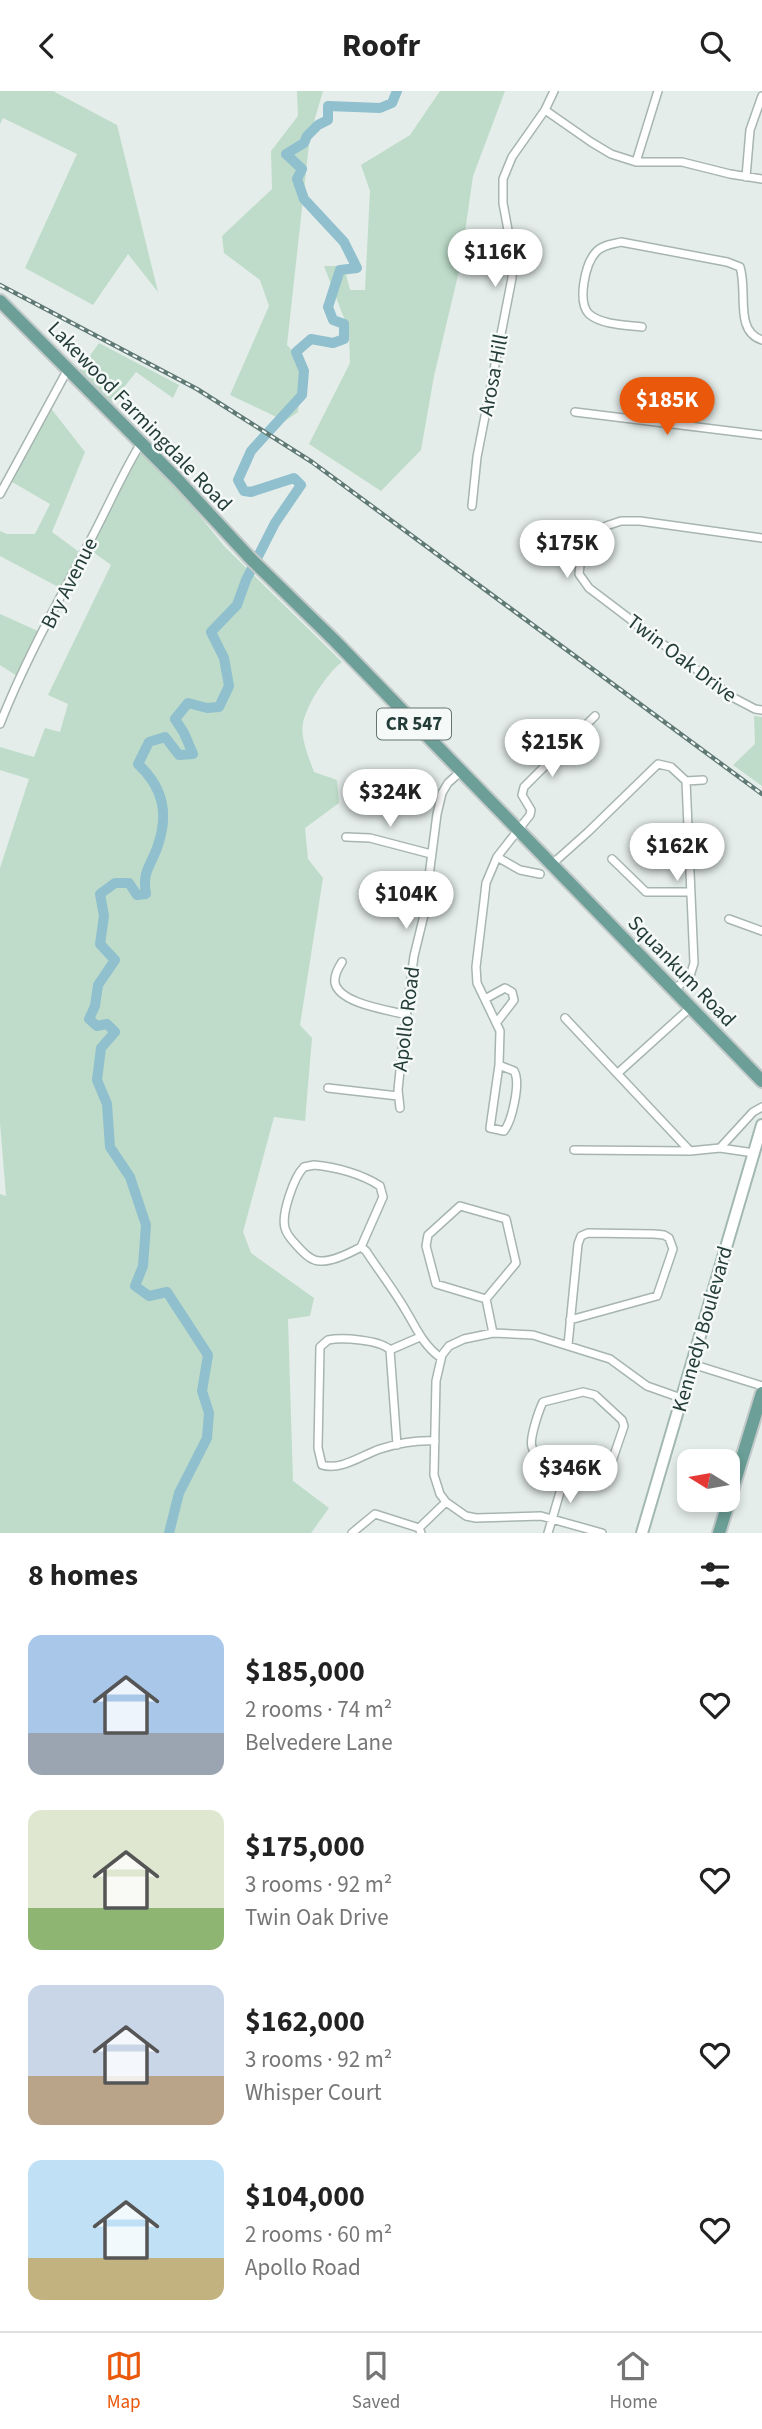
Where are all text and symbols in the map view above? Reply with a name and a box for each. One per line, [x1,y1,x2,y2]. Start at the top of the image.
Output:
text: Roofr [342,23,420,69]
icon: back [28,27,66,65]
icon: search [696,27,734,65]
pin: $116K [446,229,544,289]
text: $116K [464,235,526,268]
street label: Lakewood Farmingdale Road [41,314,239,518]
street label: Arosa Hill [470,331,516,419]
pin: $185K [618,377,716,437]
text: $185K [636,383,698,416]
pin: $175K [518,521,616,580]
text: $175K [536,526,598,559]
street label: Bry Avenue [33,532,105,634]
street label: Twin Oak Drive [621,607,743,709]
road number: CR 547 [377,709,451,739]
pin: $215K [503,719,601,779]
text: $215K [521,725,583,758]
pin: $324K [341,769,439,829]
text: $324K [359,775,421,808]
pin: $162K [628,823,726,883]
text: $162K [646,829,708,862]
pin: $104K [357,871,455,931]
text: $104K [375,877,437,910]
street label: Squankum Road [621,909,743,1033]
street label: Apollo Road [385,965,427,1073]
street label: Kennedy Boulevard [664,1243,740,1415]
pin: $346K [521,1445,619,1505]
north arrow [677,1449,740,1512]
map controls [677,1449,740,1512]
text: $346K [539,1451,601,1484]
text: 8 homes [28,1554,138,1597]
icon: filters [696,1556,734,1594]
text: $185,000 [245,1650,365,1693]
icon: home [84,1663,168,1747]
icon: heart [696,1686,734,1724]
text: 2 rooms · 74 m² [245,1693,392,1726]
text: Belvedere Lane [245,1726,393,1759]
text: $175,000 [245,1825,365,1868]
icon: home [84,1838,168,1922]
icon: heart [696,1861,734,1899]
text: 3 rooms · 92 m² [245,1868,392,1901]
text: Twin Oak Drive [245,1901,389,1934]
text: $162,000 [245,2000,365,2043]
icon: home [84,2013,168,2097]
icon: heart [696,2036,734,2074]
text: 3 rooms · 92 m² [245,2043,392,2076]
text: Whisper Court [245,2076,382,2109]
text: $104,000 [245,2175,365,2218]
icon: home [84,2188,168,2272]
icon: heart [696,2211,734,2249]
text: 2 rooms · 60 m² [245,2218,392,2251]
text: Apollo Road [245,2251,361,2284]
tab: Map [105,2347,143,2416]
tab: Saved [352,2347,400,2416]
tab: Home [610,2347,657,2416]

